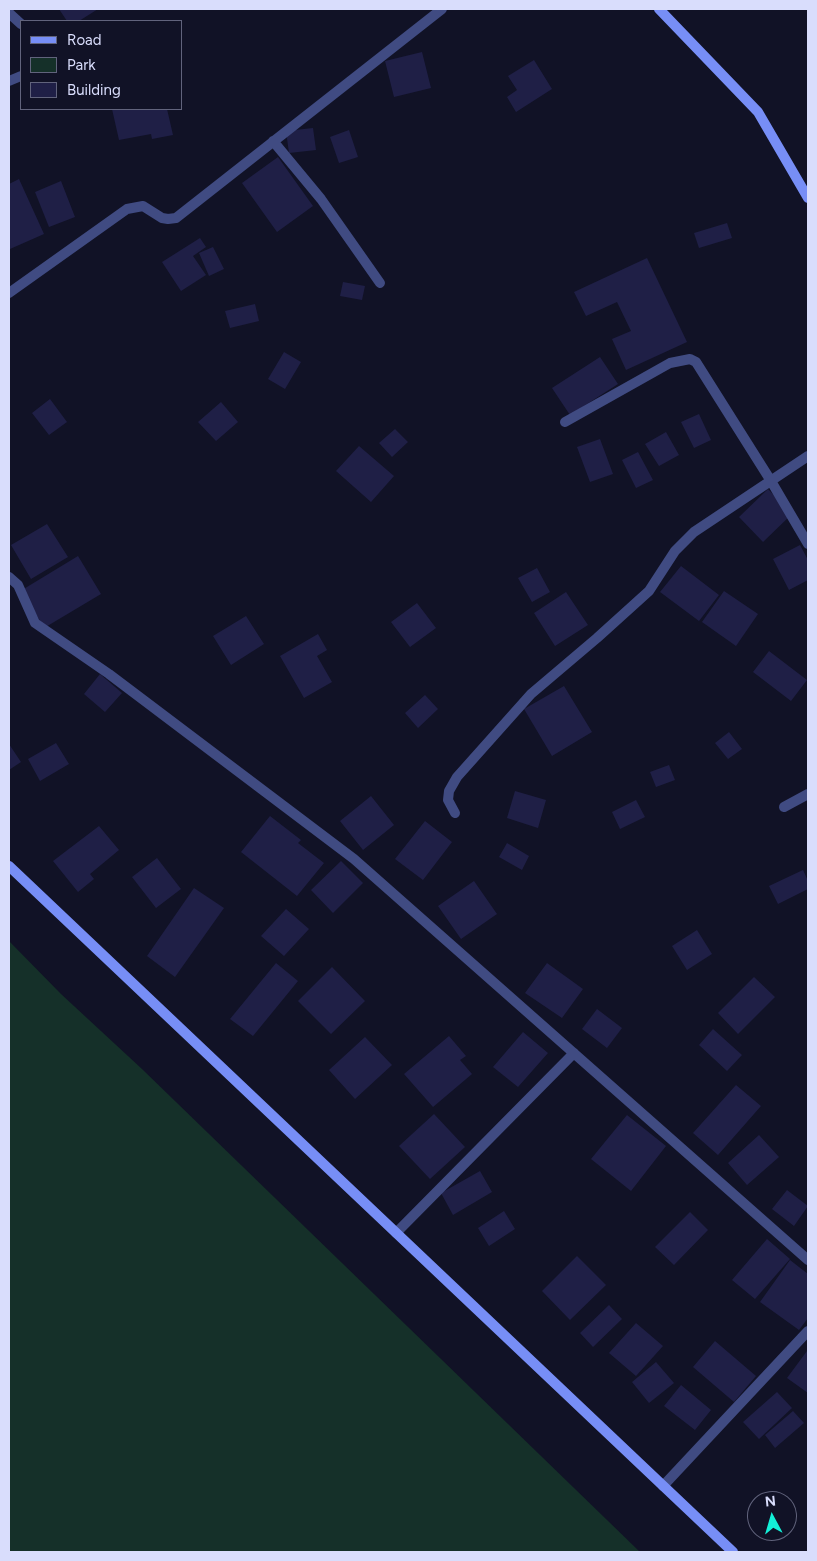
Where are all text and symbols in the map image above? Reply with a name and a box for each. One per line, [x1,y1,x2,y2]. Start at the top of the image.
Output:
legend [20,20,182,110]
text: Road [67,31,102,49]
text: Park [67,56,96,74]
text: Building [67,81,121,99]
north arrow [747,1491,797,1541]
text: N [764,1493,777,1511]

